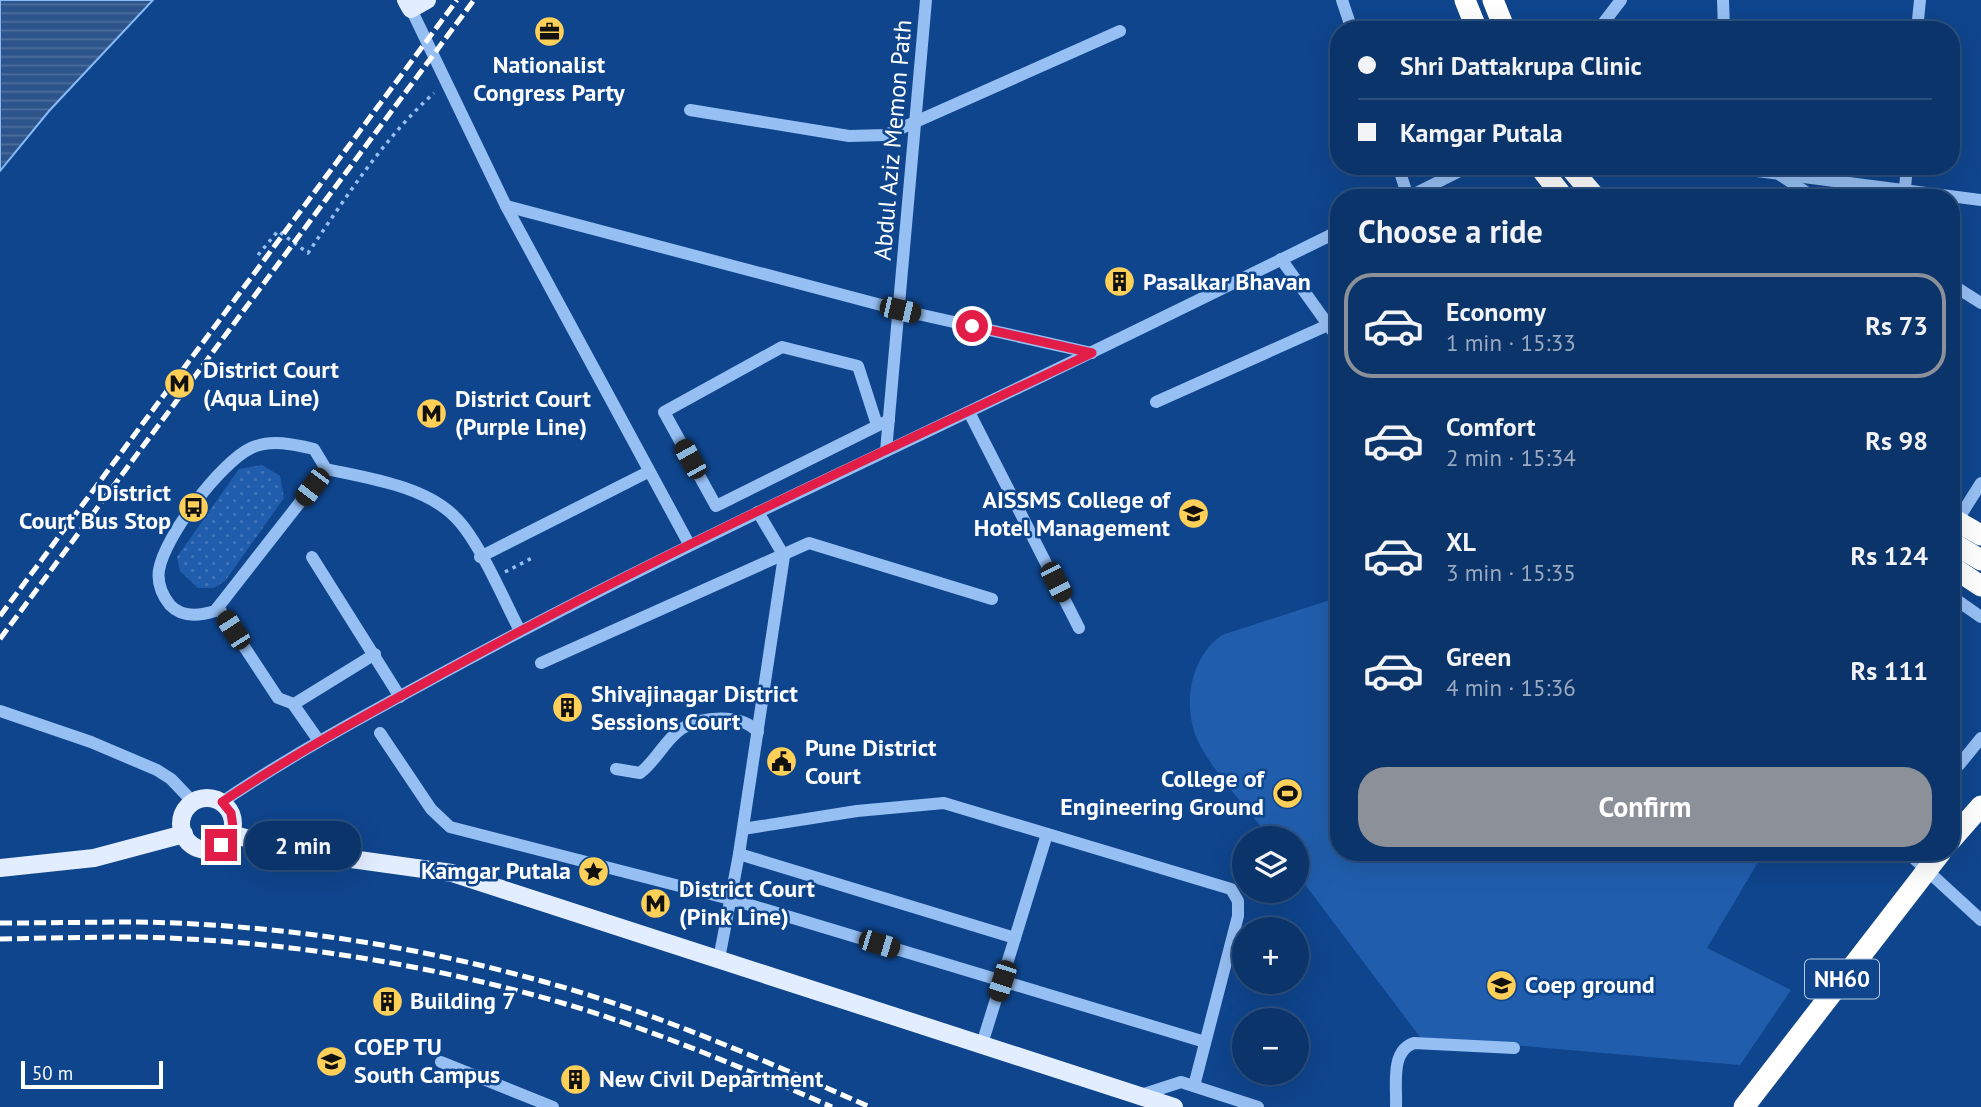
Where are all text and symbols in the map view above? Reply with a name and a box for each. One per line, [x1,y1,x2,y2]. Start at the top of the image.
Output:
office icon: Nationalist Congress Party [532,14,566,48]
street label: Abdul Aziz Memon Path [867,18,918,262]
place label: Nationalist Congress Party [473,49,625,108]
text: Shri Dattakrupa Clinic [1400,49,1642,82]
text: Kamgar Putala [1400,116,1563,149]
text: Choose a ride [1358,210,1543,252]
building icon: Pasalkar Bhavan [1103,265,1137,299]
place label: Pasalkar Bhavan [1143,266,1311,297]
icon: car [1362,294,1425,357]
car [878,295,923,325]
text: Economy [1446,295,1546,328]
text: Rs 73 [1865,309,1928,342]
route start [956,310,988,342]
text: 1 min · 15:33 [1446,328,1576,357]
place label: District Court (Aqua Line) [203,354,339,413]
metro station icon: District Court (Aqua Line) [163,367,197,401]
place label: District Court (Purple Line) [455,383,591,442]
metro station icon: District Court (Purple Line) [415,396,449,430]
icon: car [1362,409,1425,472]
text: Comfort [1446,410,1536,443]
text: Rs 98 [1865,424,1928,457]
car [671,436,710,482]
text: 2 min · 15:34 [1446,443,1576,472]
car [291,464,334,510]
place label: District Court Bus Stop [19,477,172,536]
place label: AISSMS College of Hotel Management [974,484,1171,543]
bus stop icon: District Court Bus Stop [177,490,211,524]
school or university icon: AISSMS College of Hotel Management [1176,497,1210,531]
icon: car [1362,524,1425,587]
text: XL [1446,525,1476,558]
text: Rs 124 [1851,539,1928,572]
text: 3 min · 15:35 [1446,558,1576,587]
car [1038,559,1075,605]
car [213,607,254,653]
icon: car [1362,639,1425,702]
text: Green [1446,640,1511,673]
text: Rs 111 [1851,654,1928,687]
text: 4 min · 15:36 [1446,673,1576,702]
place label: Shivajinagar District Sessions Court [591,678,799,737]
building icon: Shivajinagar District Sessions Court [551,691,585,725]
place label: Pune District Court [805,732,937,791]
public building icon: Pune District Court [765,745,799,779]
place label: College of Engineering Ground [1060,763,1265,822]
button: Confirm [1358,767,1932,847]
sports icon: College of Engineering Ground [1270,776,1304,810]
callout: 2 min [246,820,361,870]
map controls [1232,826,1309,1085]
button: layers [1232,826,1309,903]
route end [205,829,237,861]
text: 2 min [275,831,331,860]
place icon: Kamgar Putala [577,854,611,888]
place label: Kamgar Putala [421,855,571,886]
place label: District Court (Pink Line) [679,873,815,932]
metro station icon: District Court (Pink Line) [639,886,673,920]
button: + [1232,917,1309,994]
car [856,928,903,960]
car [986,958,1019,1004]
road number: NH60 [1805,960,1879,998]
school or university icon: Coep ground [1485,968,1519,1002]
place label: Coep ground [1525,969,1655,1000]
building icon: Building 7 [370,984,404,1018]
place label: Building 7 [410,985,516,1016]
button: − [1232,1008,1309,1085]
place label: COEP TU South Campus [354,1031,500,1090]
school or university icon: COEP TU South Campus [314,1044,348,1078]
scale bar [21,1058,163,1090]
text: 50 m [32,1061,73,1085]
building icon: New Civil Department [559,1062,593,1096]
place label: New Civil Department [599,1063,824,1094]

